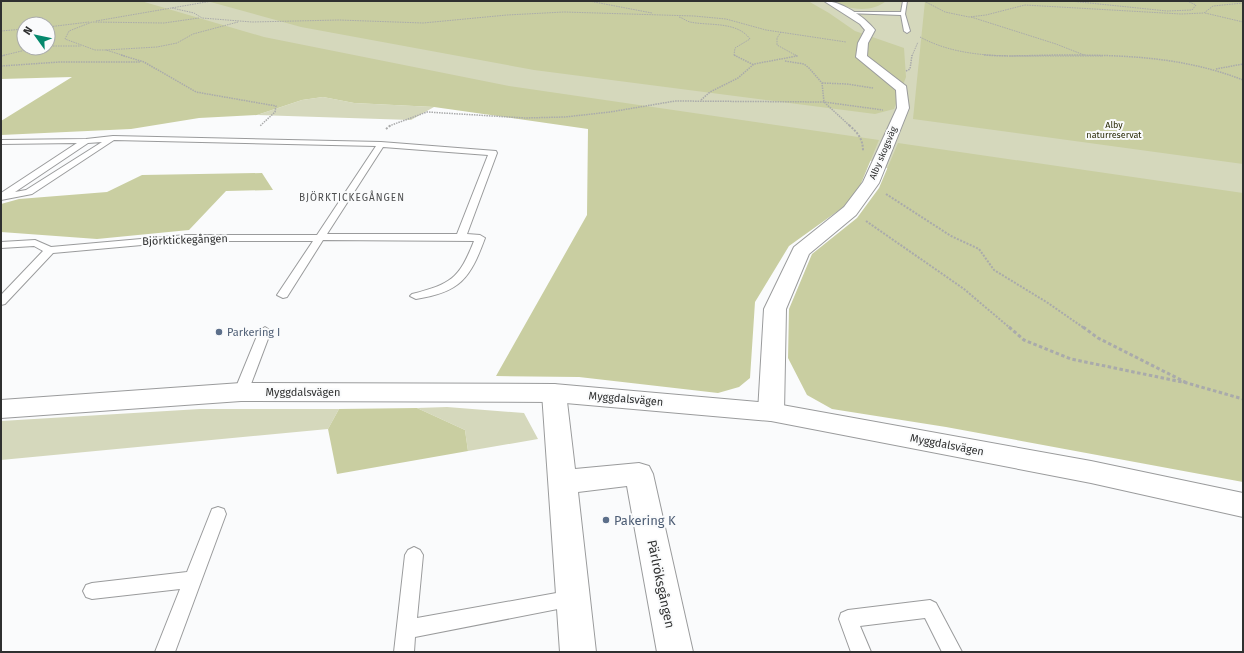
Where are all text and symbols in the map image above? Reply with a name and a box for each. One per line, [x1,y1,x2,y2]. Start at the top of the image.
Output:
north arrow [16,16,56,56]
text: N [21,24,35,37]
park label: Alby naturreservat [1086,120,1142,140]
street label: Alby skogsväg [867,125,899,181]
district label: BJÖRKTICKEGÅNGEN [299,190,405,204]
street label: Björktickegången [142,232,228,248]
place label: Parkering I [227,326,280,339]
marker: Parkering I [214,327,224,337]
street label: Myggdalsvägen [266,386,340,399]
street label: Myggdalsvägen [588,389,664,409]
street label: Myggdalsvägen [909,431,985,459]
place label: Pakering K [614,513,676,528]
marker: Pakering K [601,515,611,525]
street label: Pärlröksgången [644,538,678,630]

